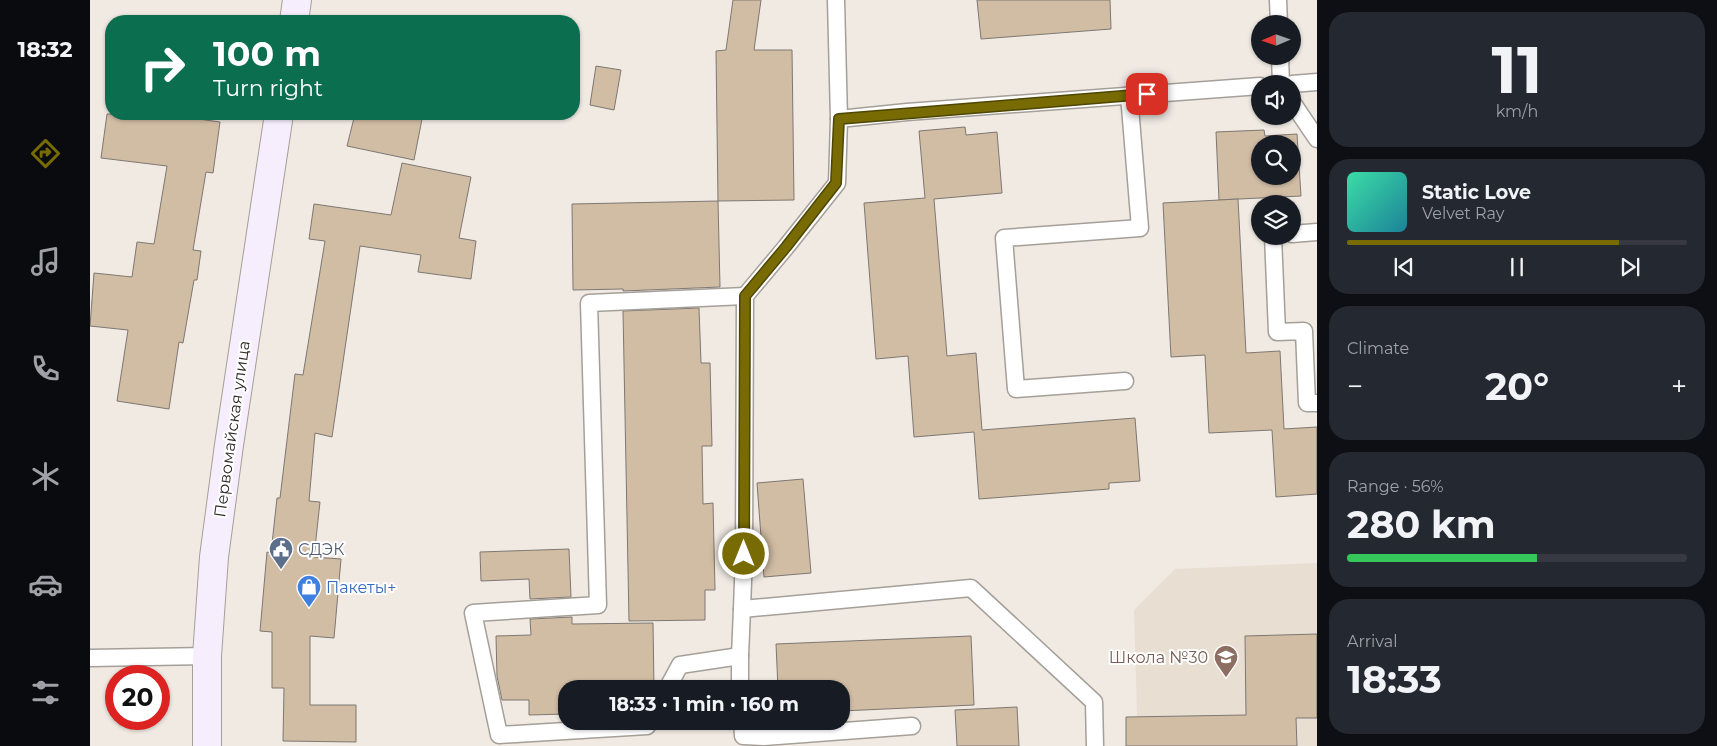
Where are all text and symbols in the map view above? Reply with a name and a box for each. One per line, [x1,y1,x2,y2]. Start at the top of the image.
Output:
north arrow [1251,15,1301,65]
map controls [1251,15,1301,245]
text: 11 [1492,30,1542,109]
text: 100 m [213,32,321,75]
icon: right [130,35,195,100]
text: 18:32 [18,36,72,63]
pin [1126,73,1168,115]
text: Turn right [213,75,323,102]
button: sound [1251,75,1301,125]
icon: arrive [1133,80,1161,108]
text: km/h [1496,102,1538,121]
button: search [1251,135,1301,185]
icon: directions [28,136,63,171]
text: Static Love [1422,181,1531,204]
button: layers [1251,195,1301,245]
text: Velvet Ray [1422,204,1504,223]
icon: music [28,244,63,279]
icon: previous [1390,253,1418,281]
icon: pause [1503,253,1531,281]
icon: next [1616,253,1644,281]
street label: Первомайская улица [210,339,254,519]
text: Climate [1347,339,1409,358]
icon: phone [28,351,63,386]
text: 20° [1485,363,1549,410]
text: − [1347,369,1363,403]
text: + [1671,369,1687,403]
icon: climate [28,459,63,494]
text: Range · 56% [1347,477,1444,496]
text: 280 km [1347,501,1496,548]
position arrow [717,527,769,579]
public building icon: СДЭК [268,536,294,570]
place label: СДЭК [298,540,344,559]
icon: car [28,567,63,602]
shop icon: Пакеты+ [296,574,322,608]
place label: Пакеты+ [326,578,396,597]
text: Arrival [1347,632,1397,651]
school or university icon: Школа №30 [1213,644,1239,678]
place label: Школа №30 [1109,648,1208,667]
text: 18:33 [1347,656,1442,703]
speed limit sign: 20 [105,665,170,730]
icon: filters [28,675,63,710]
text: 18:33 · 1 min · 160 m [609,693,799,716]

